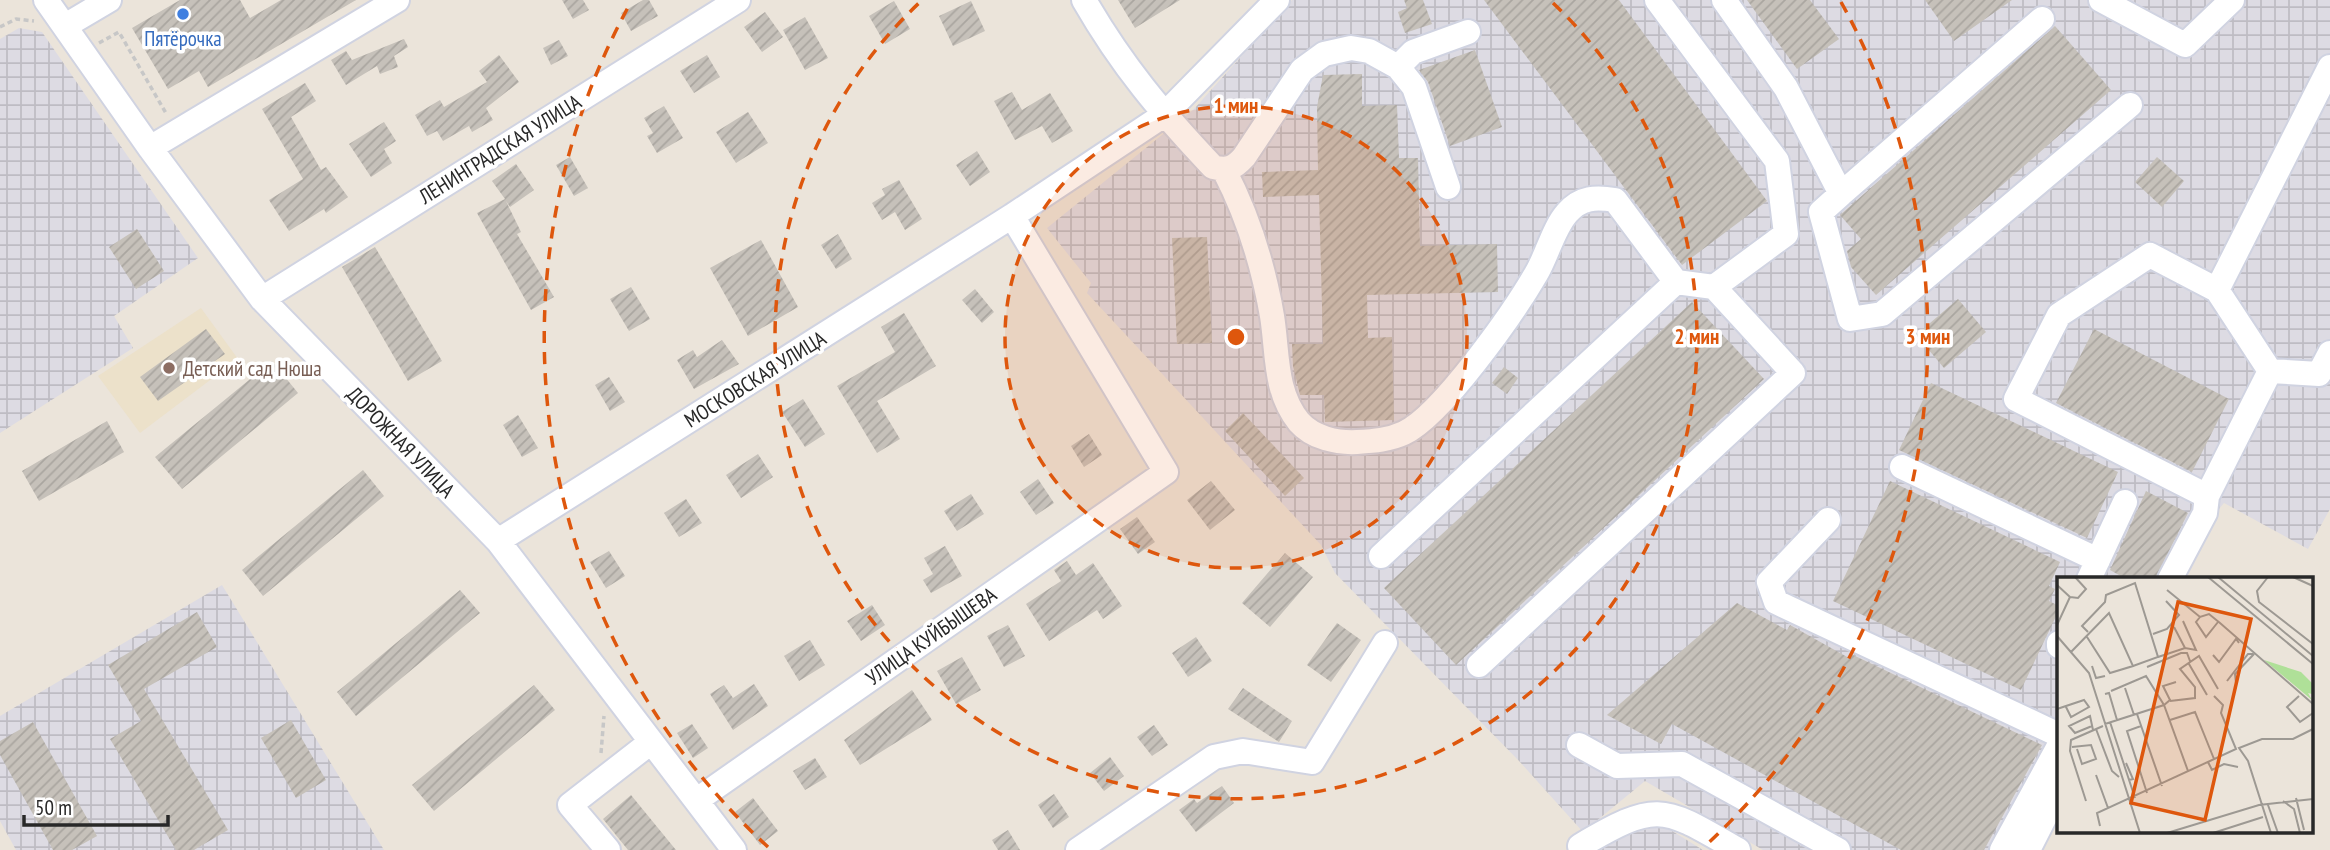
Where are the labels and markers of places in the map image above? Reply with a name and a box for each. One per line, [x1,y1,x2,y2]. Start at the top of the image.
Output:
marker: Пятёрочка [175,6,191,22]
place label: Пятёрочка [144,25,222,52]
centre of rings [1224,325,1248,349]
place label: Детский сад Нюша [183,355,322,382]
marker: Детский сад Нюша [161,360,177,376]

